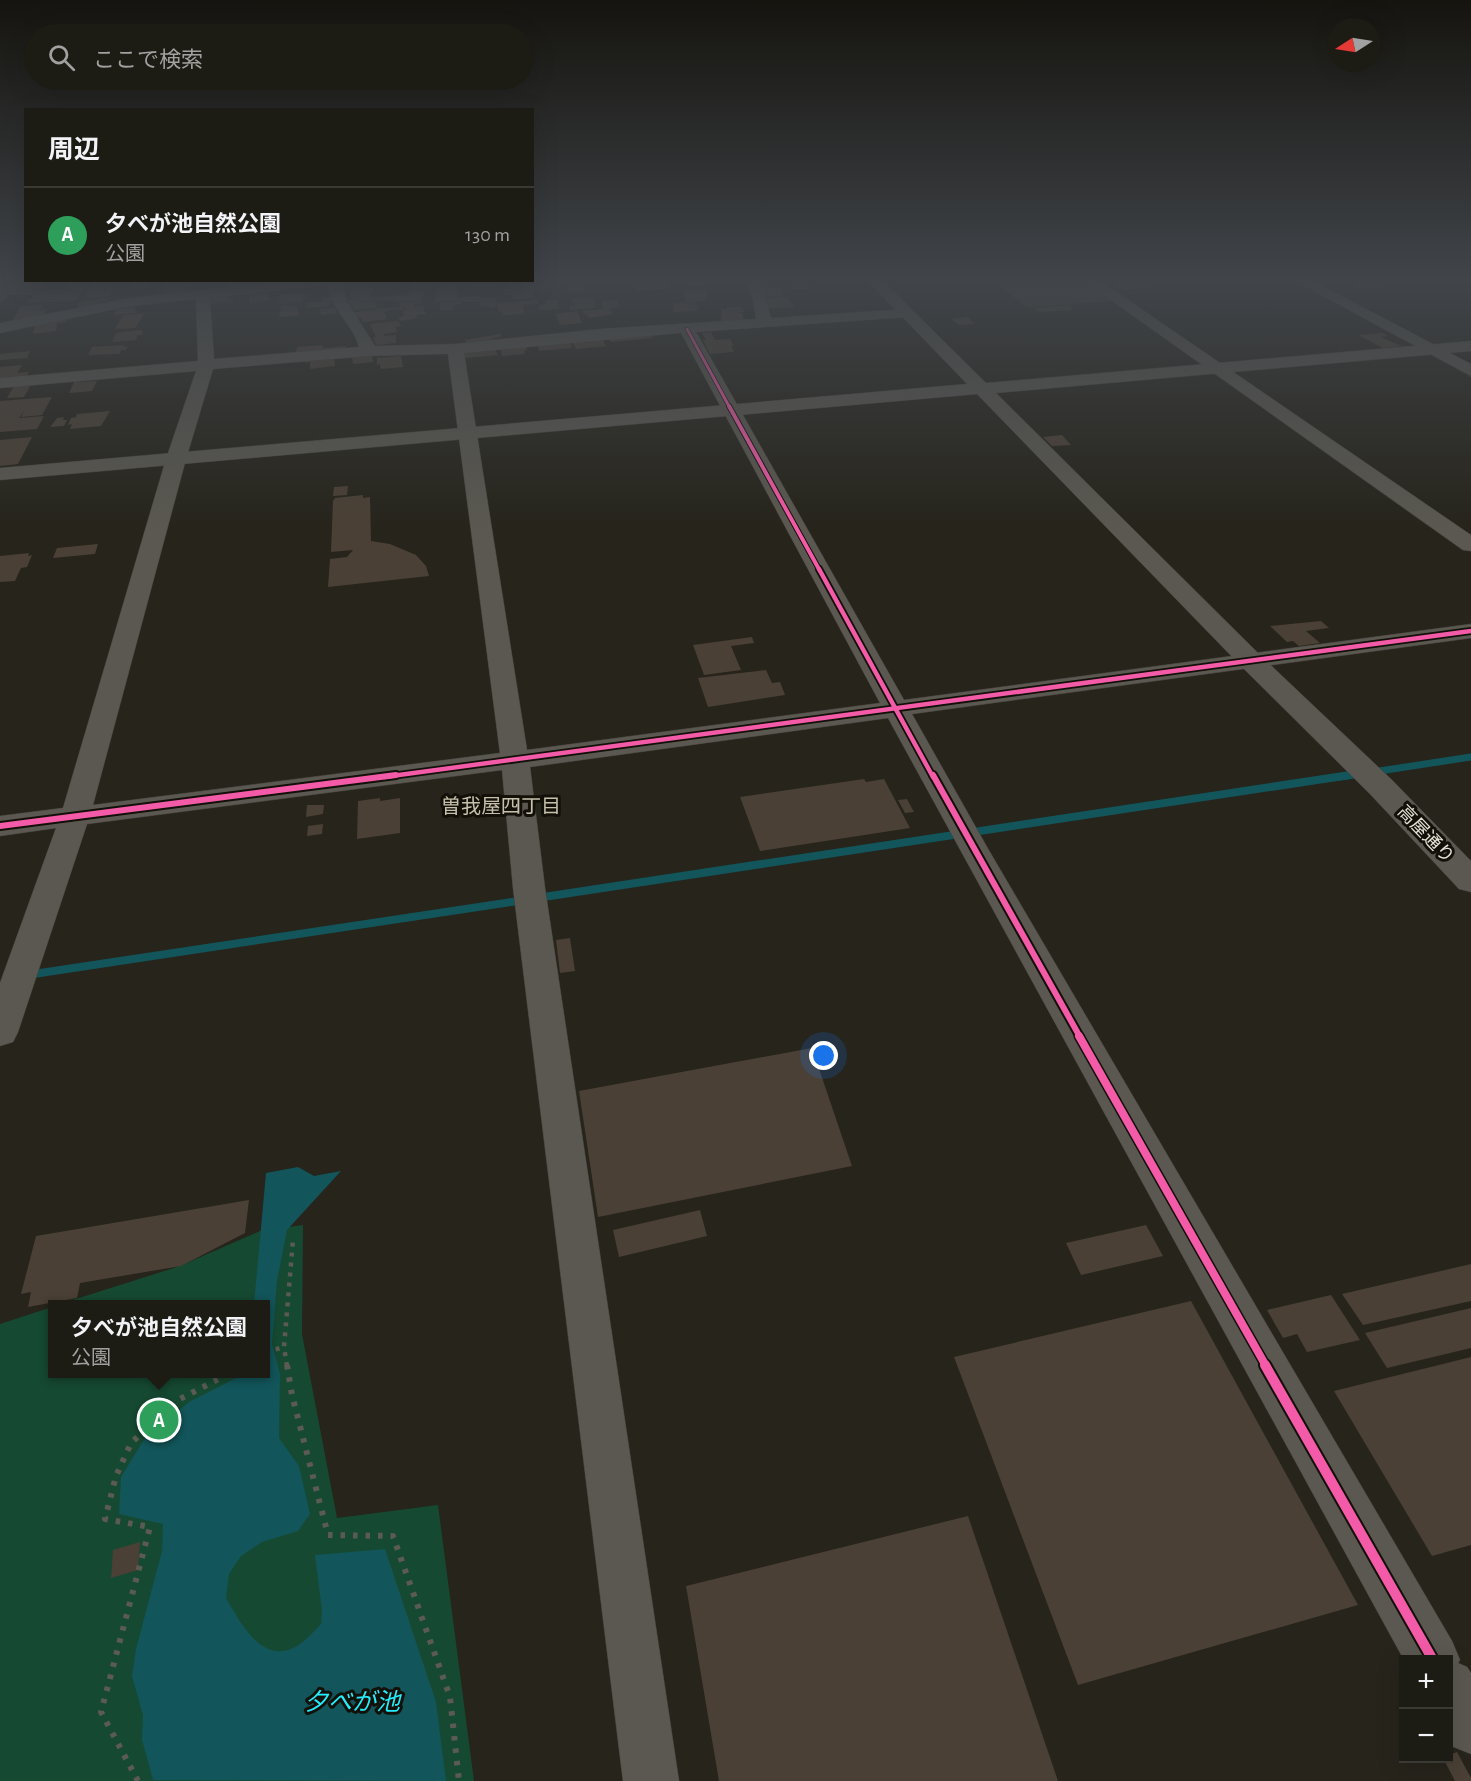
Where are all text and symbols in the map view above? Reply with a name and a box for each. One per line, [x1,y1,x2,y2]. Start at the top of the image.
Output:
north arrow [1327,18,1381,72]
search box [24,24,534,90]
icon: search [45,41,78,74]
text: ここで検索 [93,49,203,71]
text: 周辺 [48,137,100,163]
text: 夕べが池自然公園 [105,213,281,235]
text: A [62,225,74,245]
text: 130 m [465,225,510,245]
text: 公園 [105,244,145,264]
district label: 曽我屋四丁目 [441,796,561,817]
street label: 高屋通り [1394,802,1457,867]
your location [809,1041,838,1070]
popup [48,1300,270,1378]
text: 夕べが池自然公園 [71,1317,247,1339]
text: 公園 [71,1348,111,1368]
pin: A [140,1398,178,1442]
map controls [1399,1655,1453,1763]
button: + [1399,1655,1453,1709]
water label: 夕べが池 [304,1689,402,1715]
button: − [1399,1709,1453,1763]

